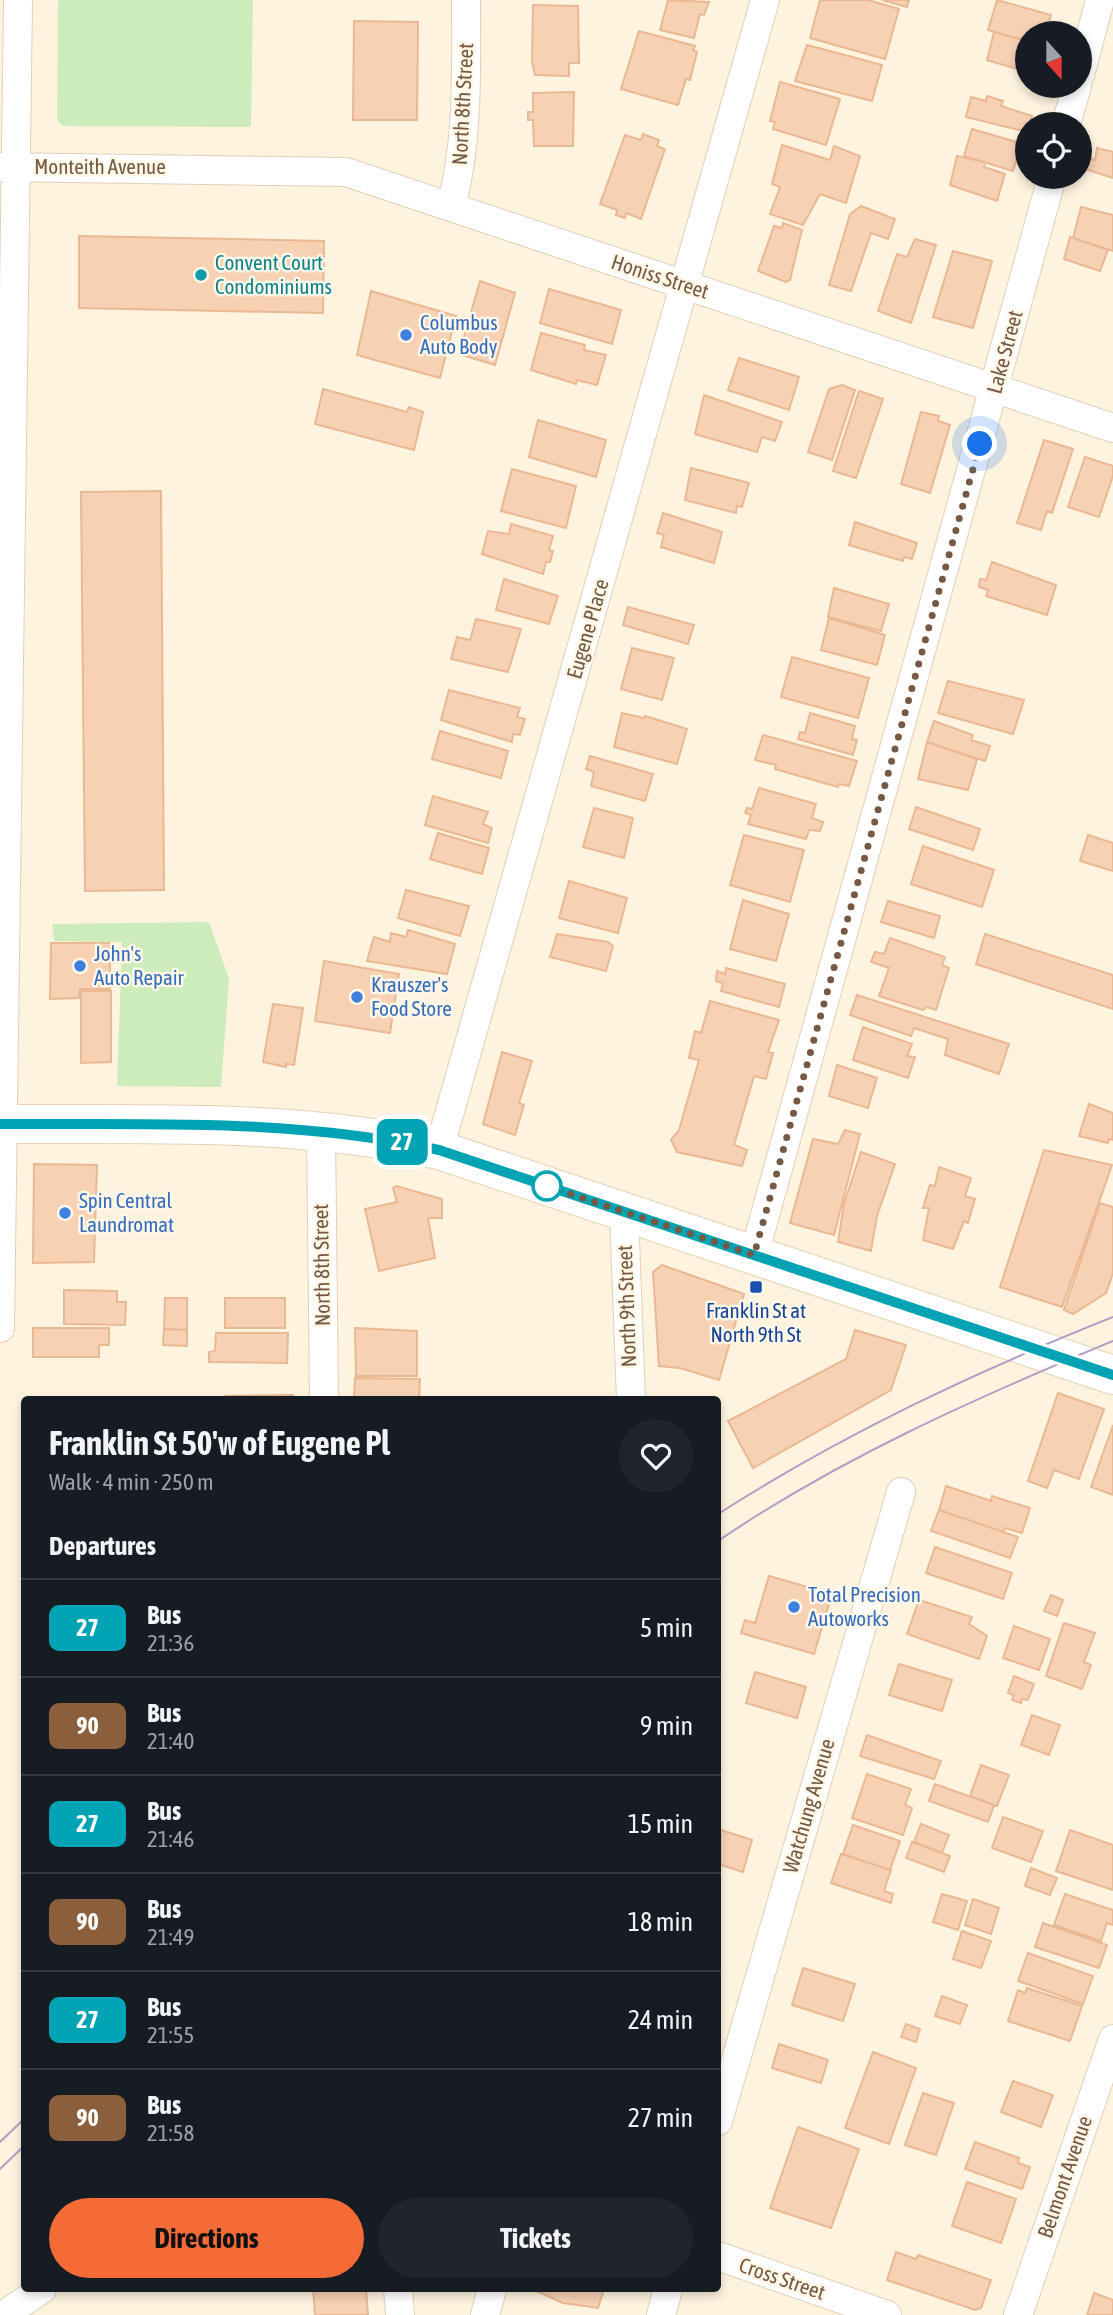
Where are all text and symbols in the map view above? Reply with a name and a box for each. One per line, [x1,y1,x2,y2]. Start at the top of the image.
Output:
north arrow [1015,21,1092,98]
map controls [1015,21,1092,189]
street label: North 8th Street [447,42,477,166]
button: locate [1015,112,1092,189]
street label: Monteith Avenue [34,154,166,178]
street label: Honiss Street [609,249,712,303]
place label: Convent Court Condominiums [215,250,332,298]
marker: Convent Court Condominiums [193,267,209,283]
street label: Lake Street [981,307,1027,396]
place label: Columbus Auto Body [420,310,498,358]
marker: Columbus Auto Body [398,327,414,343]
your location [962,426,997,461]
street label: Eugene Place [561,576,613,681]
place label: John's Auto Repair [94,941,185,989]
marker: John's Auto Repair [72,958,88,974]
place label: Krauszer's Food Store [371,972,452,1020]
marker: Krauszer's Food Store [349,989,365,1005]
line badge: 27 [370,1119,434,1165]
text: 27 [391,1128,413,1155]
unlabelled marker [532,1171,562,1201]
place label: Spin Central Laundromat [79,1188,174,1236]
street label: North 8th Street [308,1204,334,1326]
marker: Spin Central Laundromat [57,1205,73,1221]
street label: North 9th Street [612,1244,640,1368]
marker: Franklin St at North 9th St [748,1279,764,1295]
place label: Franklin St at North 9th St [706,1298,806,1346]
button: heart [619,1419,693,1493]
text: Franklin St 50'w of Eugene Pl [49,1424,390,1462]
text: Walk · 4 min · 250 m [49,1469,213,1495]
text: Departures [49,1531,156,1561]
place label: Total Precision Autoworks [808,1582,921,1630]
marker: Total Precision Autoworks [786,1599,802,1615]
text: Bus [147,1600,181,1630]
text: 5 min [640,1613,693,1643]
text: 27 [76,1614,99,1641]
text: 21:36 [147,1630,194,1656]
text: Bus [147,1698,181,1728]
text: 9 min [640,1711,693,1741]
text: 90 [76,1712,99,1739]
text: 21:40 [147,1728,194,1754]
street label: Watchung Avenue [777,1736,839,1876]
text: Bus [147,1796,181,1826]
text: 15 min [628,1809,693,1839]
text: 27 [76,1810,99,1837]
text: 21:46 [147,1826,194,1852]
text: Bus [147,1894,181,1924]
text: 18 min [628,1907,693,1937]
text: 90 [76,1908,99,1935]
text: 21:49 [147,1924,194,1950]
text: Bus [147,1992,181,2022]
text: 24 min [628,2005,693,2035]
text: 27 [76,2006,99,2033]
text: 21:55 [147,2022,194,2048]
text: Bus [147,2090,181,2120]
text: 27 min [628,2103,693,2133]
text: 90 [76,2104,99,2131]
street label: Belmont Avenue [1032,2113,1096,2241]
text: 21:58 [147,2120,194,2146]
button: Directions [49,2198,364,2278]
button: Tickets [378,2198,693,2278]
street label: Cross Street [736,2252,828,2304]

